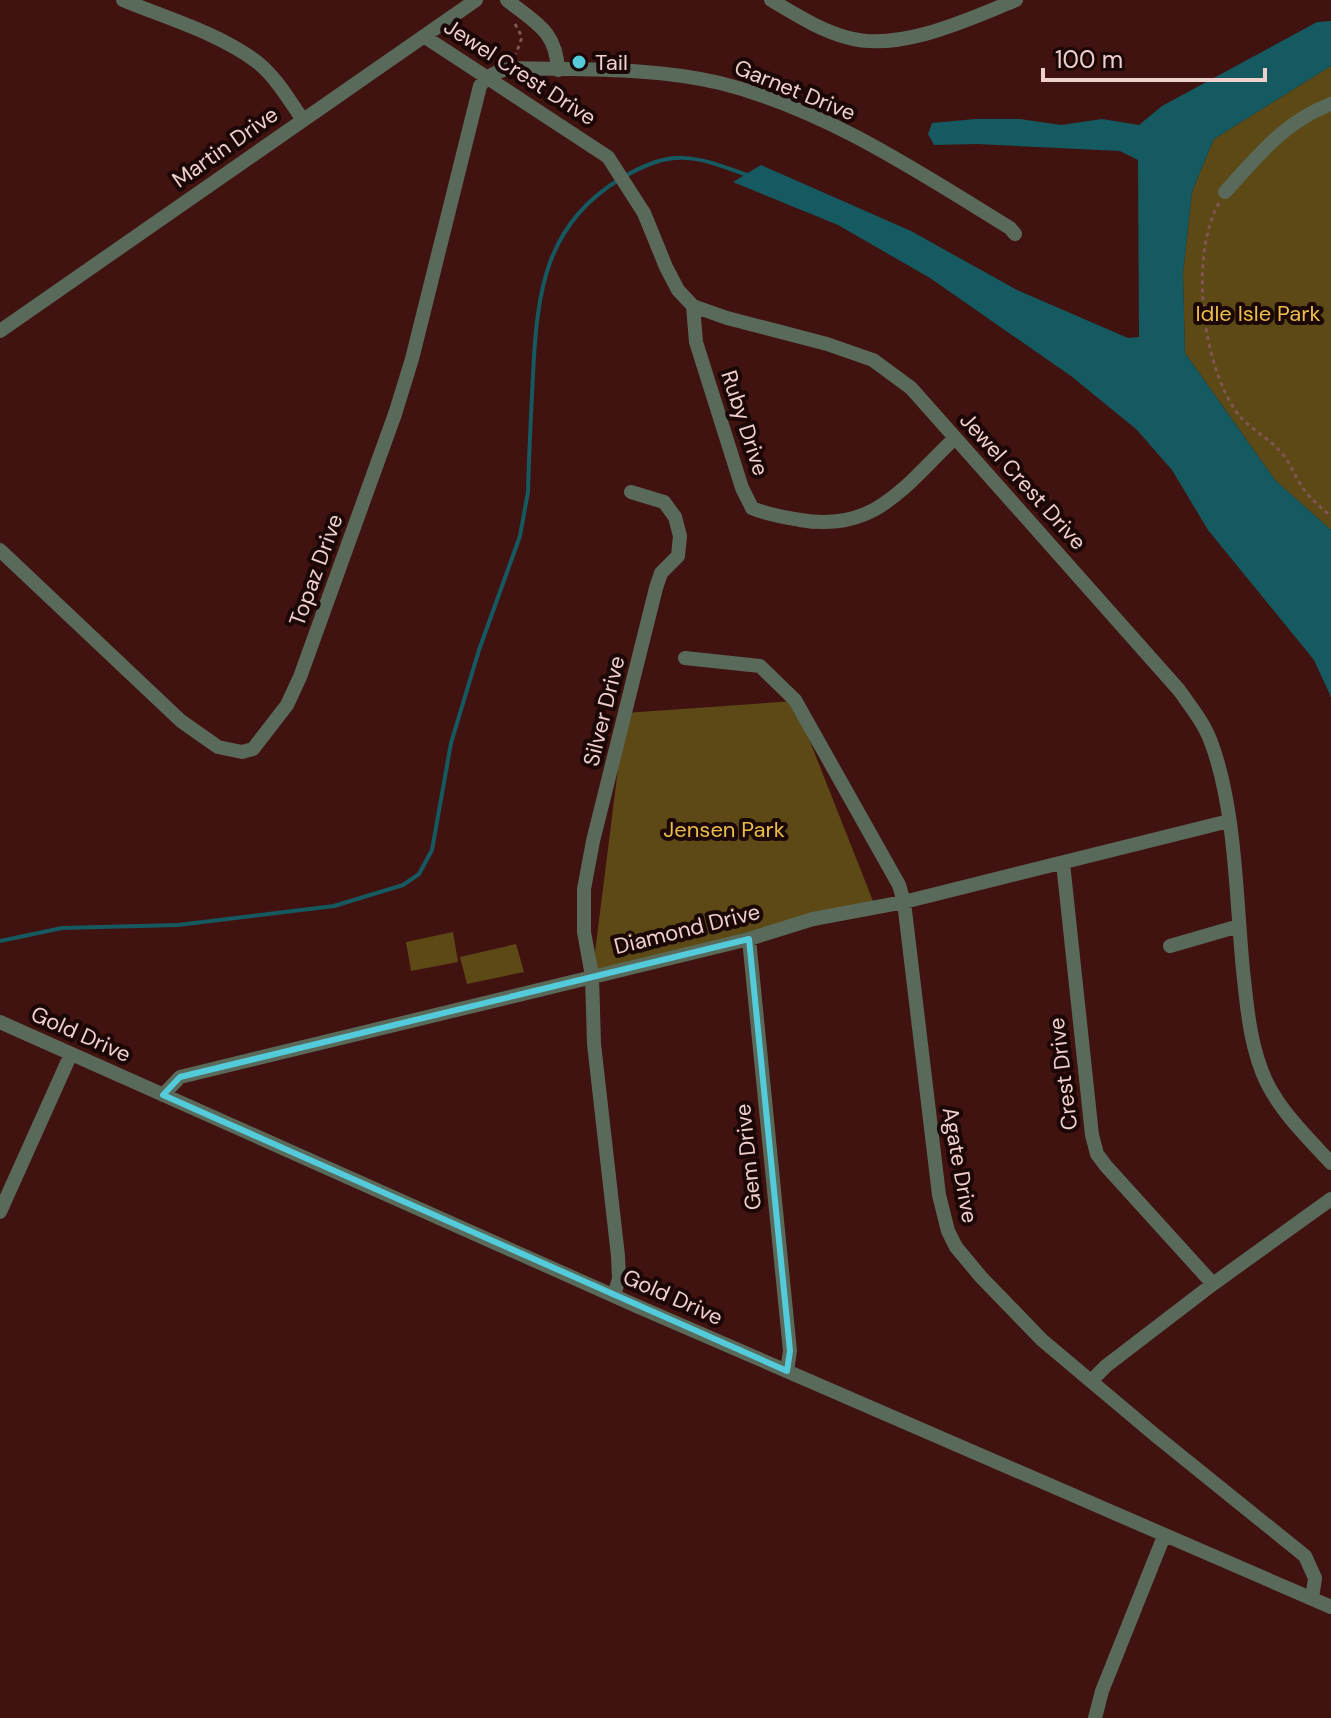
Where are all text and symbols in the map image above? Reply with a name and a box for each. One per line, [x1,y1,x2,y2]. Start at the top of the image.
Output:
street label: Jewel Crest Drive [438,12,602,132]
scale bar [1043,32,1265,82]
text: 100 m [1055,44,1123,75]
place label: Tail [595,48,628,77]
marker: Tail [570,53,588,71]
street label: Garnet Drive [730,53,860,127]
street label: Martin Drive [166,100,284,194]
park label: Idle Isle Park [1195,299,1321,328]
street label: Ruby Drive [714,367,776,479]
street label: Jewel Crest Drive [953,406,1093,556]
street label: Topaz Drive [282,510,350,630]
street label: Silver Drive [576,653,632,769]
park label: Jensen Park [663,815,785,844]
street label: Diamond Drive [611,897,763,961]
street label: Gold Drive [27,999,135,1069]
street label: Crest Drive [1042,1016,1084,1132]
street label: Gem Drive [728,1102,768,1212]
street label: Agate Drive [936,1105,984,1225]
street label: Gold Drive [619,1262,727,1332]

